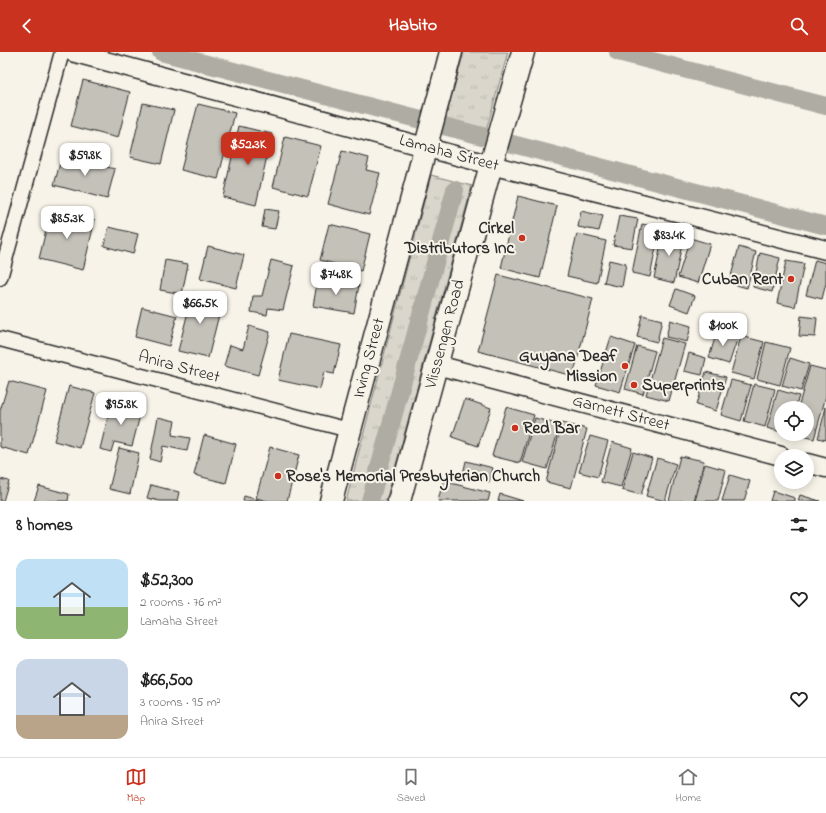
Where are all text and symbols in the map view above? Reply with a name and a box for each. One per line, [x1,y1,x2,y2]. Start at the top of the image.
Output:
text: Habito [389,13,437,39]
icon: back [16,15,38,37]
icon: search [788,15,810,37]
street label: Lamaha Street [396,128,502,178]
pin: $52.3K [215,132,281,166]
text: $52.3K [230,135,266,154]
pin: $59.8K [52,143,118,177]
text: $59.8K [68,146,102,165]
pin: $85.3K [34,206,100,240]
text: $85.3K [50,209,84,228]
place label: Cirkel Distributors Inc [403,216,514,261]
pin: $83.4K [636,223,702,257]
text: $83.4K [653,226,685,245]
marker: Cirkel Distributors Inc [517,233,527,243]
pin: $74.8K [303,262,369,296]
text: $74.8K [320,265,352,284]
place label: Cuban Rent [702,267,783,292]
marker: Cuban Rent [786,274,796,284]
street label: Vlissengen Road [418,276,474,393]
pin: $66.5K [167,291,233,325]
text: $66.5K [182,294,218,313]
pin: $100K [695,313,751,347]
street label: Irving Street [346,315,394,401]
text: $100K [708,316,738,335]
street label: Anira Street [135,344,223,390]
place label: Guyana Deaf Mission [519,344,618,389]
marker: Guyana Deaf Mission [620,361,630,371]
place label: Superprints [642,373,725,398]
marker: Superprints [629,380,639,390]
street label: Garnett Street [570,388,673,438]
pin: $95.8K [88,392,154,426]
text: $95.8K [104,395,138,414]
map controls [774,401,814,489]
button: locate [774,401,814,441]
place label: Red Bar [523,416,580,441]
marker: Red Bar [510,423,520,433]
button: layers [774,449,814,489]
place label: Rose's Memorial Presbyterian Church [286,464,540,491]
marker: Rose's Memorial Presbyterian Church [273,471,283,481]
text: 8 homes [16,513,73,538]
icon: filters [788,514,810,536]
text: $52,300 [140,568,193,593]
icon: home [48,575,96,623]
icon: heart [788,588,810,610]
text: 2 rooms · 76 m² [140,593,222,612]
text: Lamaha Street [140,612,218,631]
text: $66,500 [140,668,193,693]
icon: home [48,675,96,723]
icon: heart [788,688,810,710]
text: 3 rooms · 95 m² [140,693,221,712]
text: Anira Street [140,712,204,731]
tab: Map [125,766,147,806]
tab: Saved [397,766,426,806]
tab: Home [675,766,701,806]

